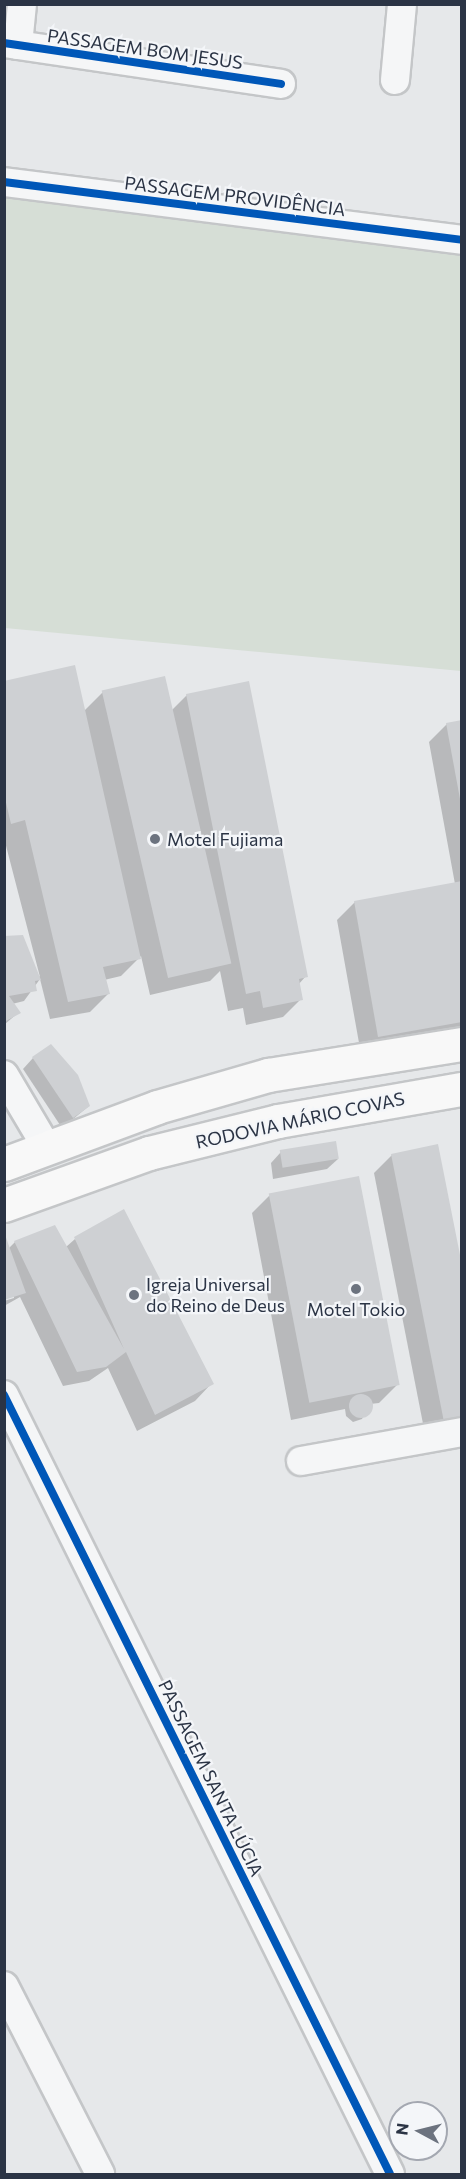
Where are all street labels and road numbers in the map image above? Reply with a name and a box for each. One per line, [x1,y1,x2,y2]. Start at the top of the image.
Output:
street label: PASSAGEM BOM JESUS [46,25,244,73]
street label: PASSAGEM PROVIDÊNCIA [123,172,347,220]
street label: RODOVIA MÁRIO COVAS [194,1087,406,1153]
street label: PASSAGEM SANTA LÚCIA [154,1676,268,1880]

